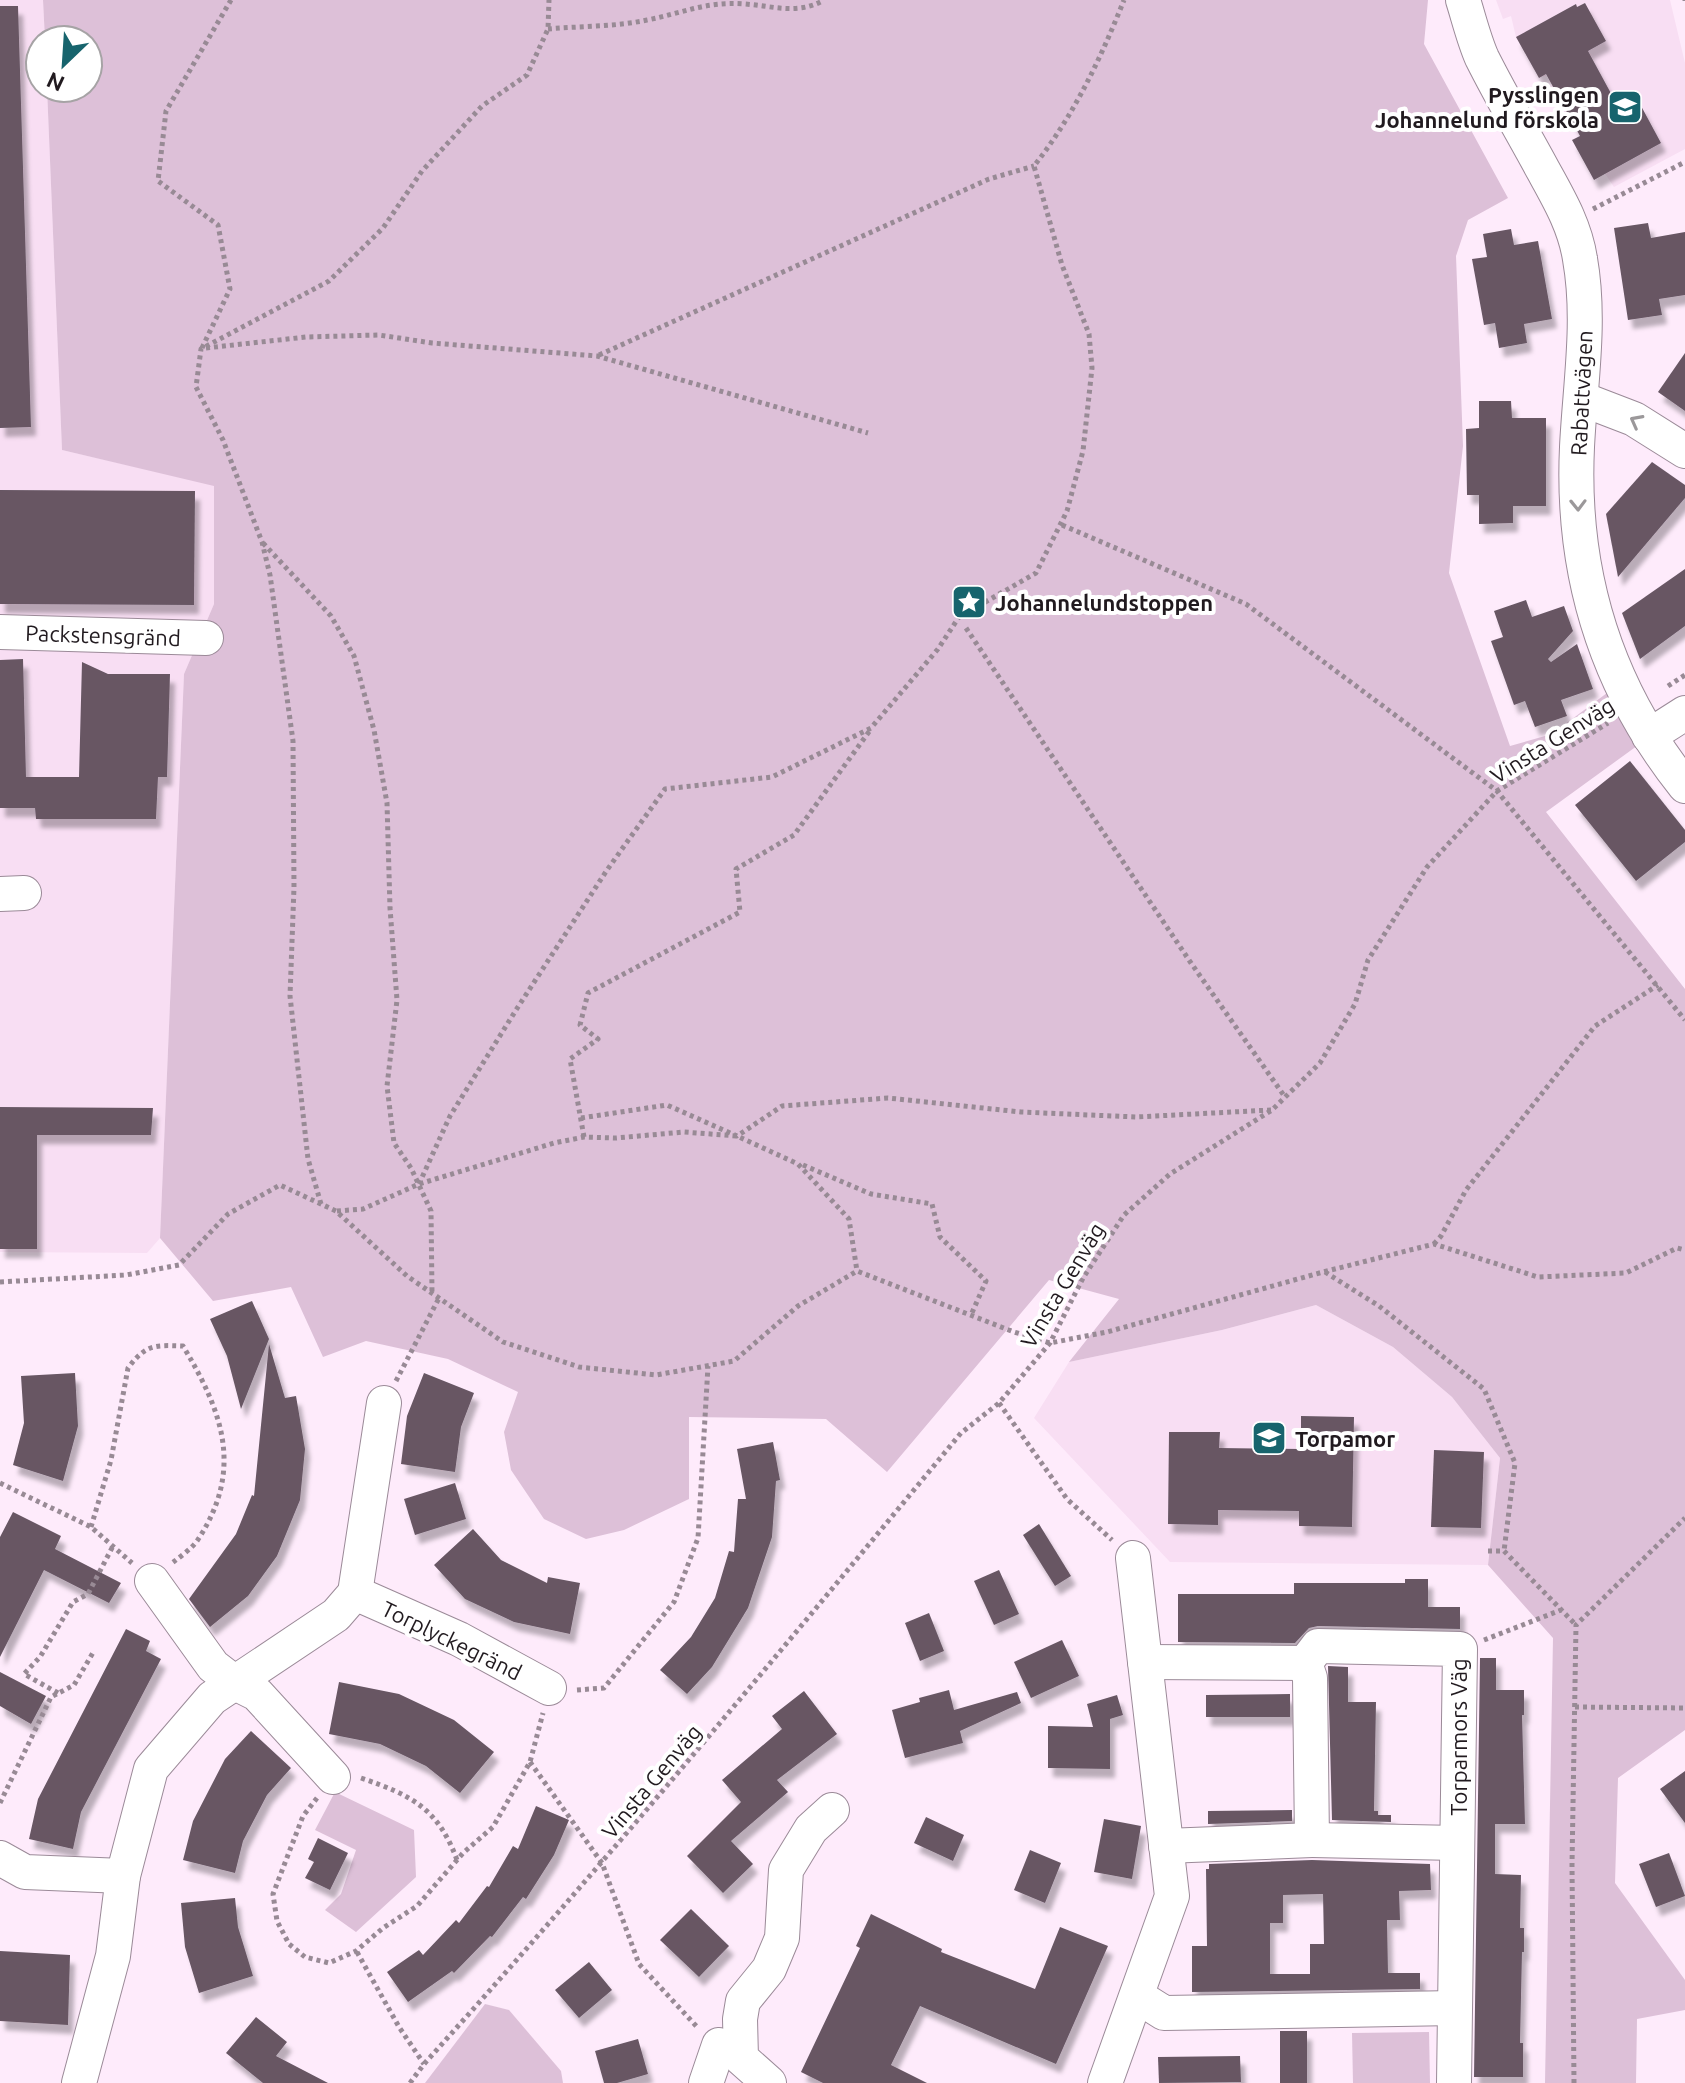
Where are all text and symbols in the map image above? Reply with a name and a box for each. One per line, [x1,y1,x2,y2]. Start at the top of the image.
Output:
north arrow [24,24,104,104]
text: N [43,68,68,97]
place label: Pysslingen Johannelund förskola [1375,82,1599,132]
school or university icon: Pysslingen Johannelund förskola [1606,88,1644,126]
street label: Rabattvägen [1565,330,1597,456]
one-way arrow [1629,415,1644,430]
one-way arrow [1569,499,1587,512]
place icon: Johannelundstoppen [950,583,988,621]
place label: Johannelundstoppen [995,590,1213,615]
street label: Packstensgränd [25,620,181,650]
street label: Vinsta Genväg [1486,692,1618,788]
street label: Vinsta Genväg [1015,1218,1109,1352]
school or university icon: Torpamor [1250,1419,1288,1457]
place label: Torpamor [1295,1426,1395,1451]
street label: Torplyckegränd [378,1595,526,1685]
street label: Torparmors Väg [1446,1658,1471,1816]
street label: Vinsta Genväg [596,1719,706,1843]

